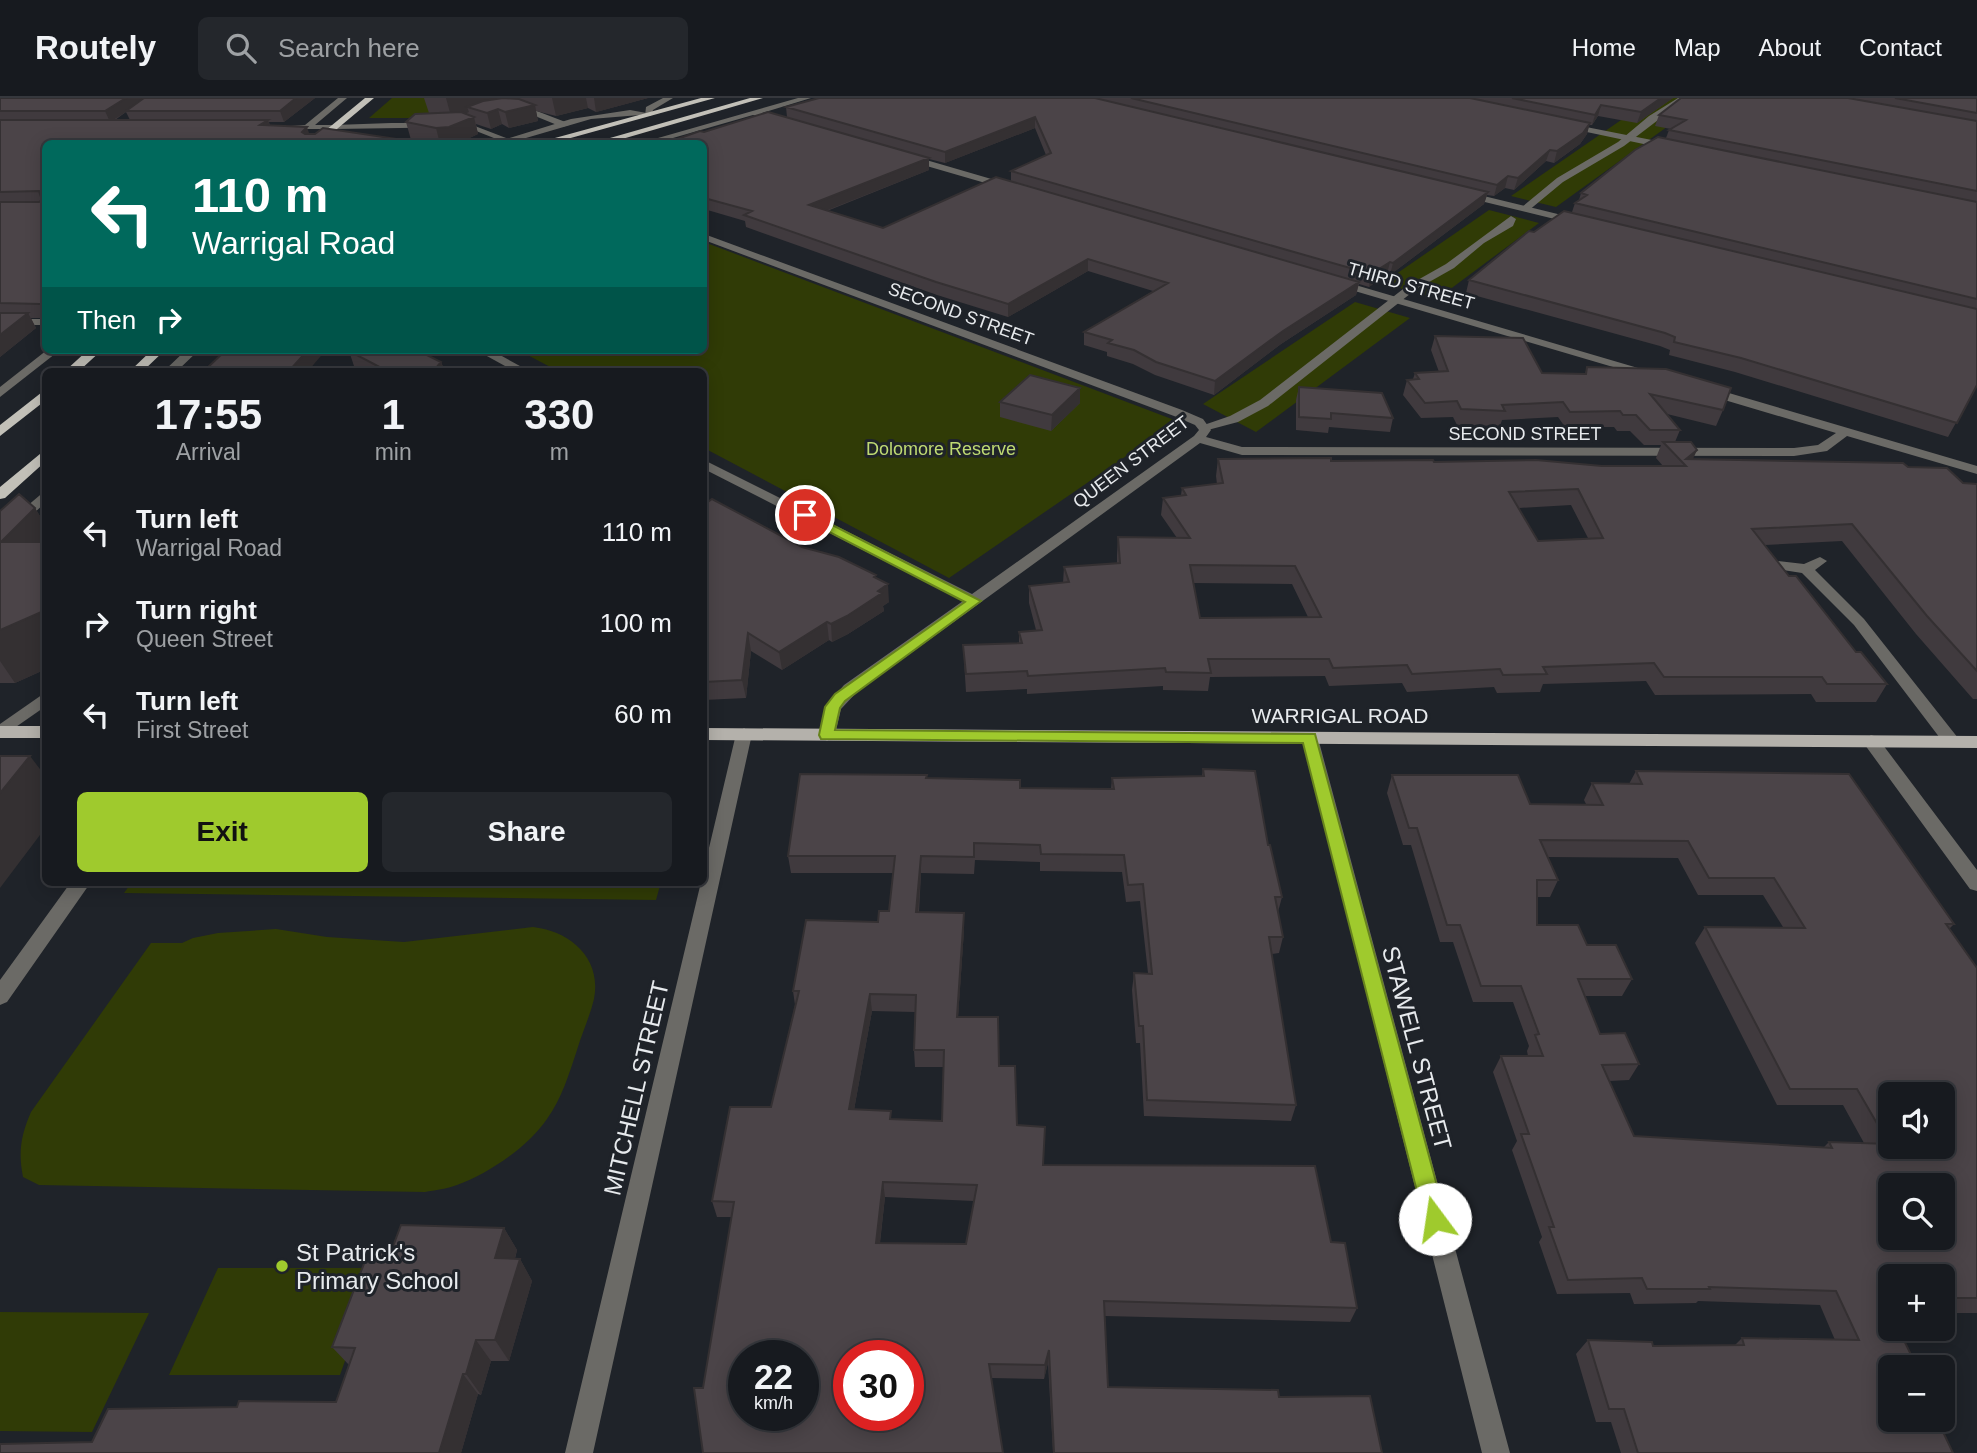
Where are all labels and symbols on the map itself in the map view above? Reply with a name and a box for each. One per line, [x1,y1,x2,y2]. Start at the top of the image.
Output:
street label: THIRD STREET [1345,258,1477,314]
street label: SECOND STREET [886,278,1036,350]
street label: QUEEN STREET [1069,412,1193,512]
street label: SECOND STREET [1448,424,1602,444]
park label: Dolomore Reserve [866,439,1016,459]
pin [775,485,835,545]
street label: WARRIGAL ROAD [1252,704,1428,727]
street label: STAWELL STREET [1377,943,1457,1153]
street label: MITCHELL STREET [598,978,674,1198]
position arrow [1398,1182,1472,1256]
place label: St Patrick's Primary School [296,1239,459,1294]
marker: St Patrick's Primary School [274,1258,290,1274]
speed limit sign: 30 [833,1340,924,1431]

